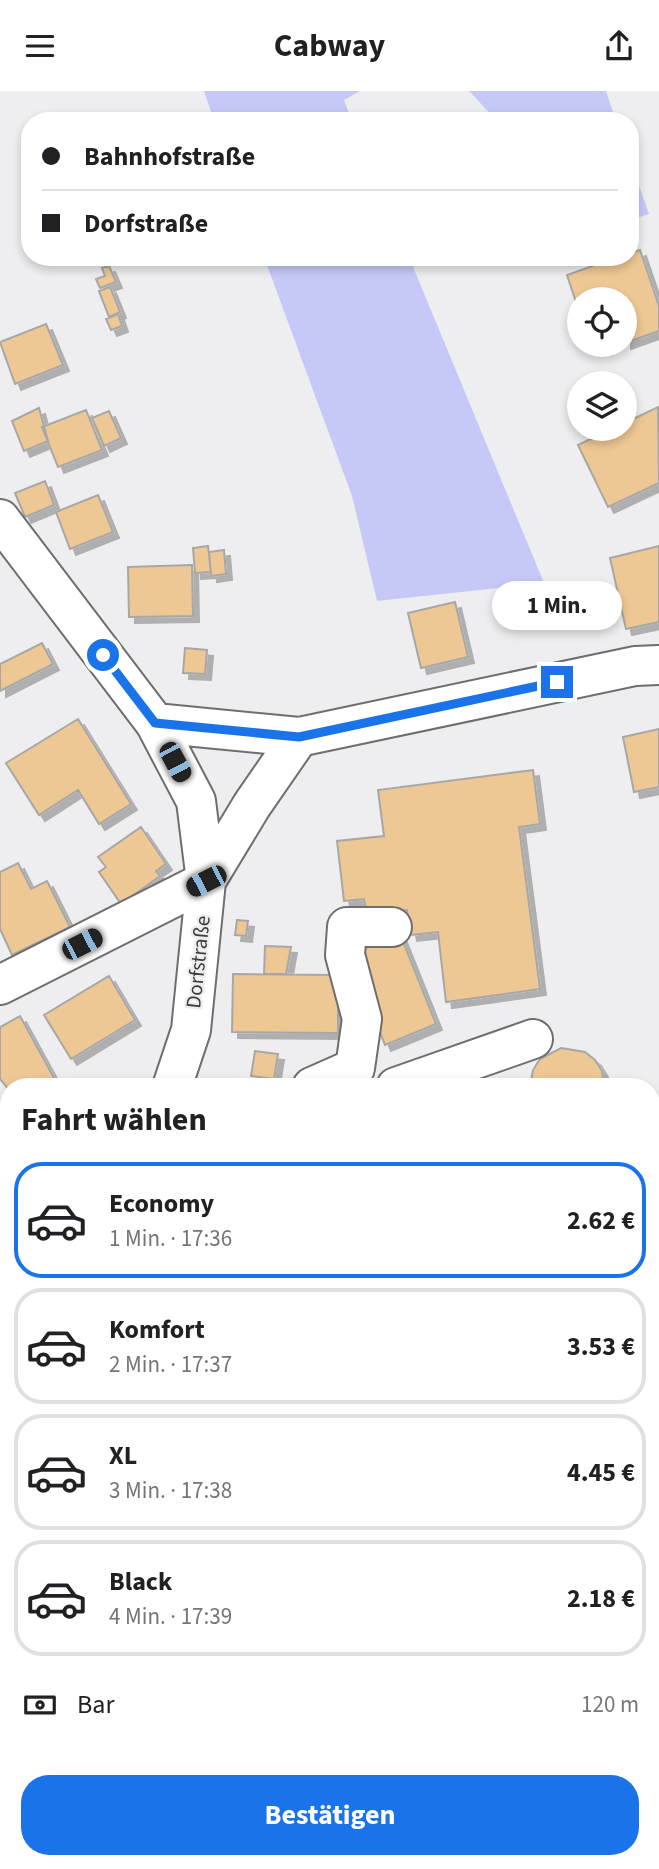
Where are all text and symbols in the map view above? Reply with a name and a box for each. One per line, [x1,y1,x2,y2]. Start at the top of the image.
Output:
text: Cabway [274,23,385,69]
icon: menu [21,27,59,65]
icon: share [600,27,638,65]
text: Bahnhofstraße [84,138,255,175]
text: Dorfstraße [84,205,208,242]
map controls [567,287,637,441]
button: locate [567,287,637,357]
button: layers [567,371,637,441]
callout: 1 Min. [492,581,622,629]
text: 1 Min. [527,589,587,622]
route start [87,639,119,671]
route end [541,666,573,698]
car [156,739,195,785]
car [183,862,230,900]
street label: Dorfstraße [178,914,218,1010]
car [59,925,106,963]
text: Fahrt wählen [21,1097,207,1143]
text: Economy [109,1185,214,1222]
icon: car [25,1189,88,1252]
text: 2.62 € [567,1202,635,1239]
text: 1 Min. · 17:36 [109,1222,232,1255]
text: Komfort [109,1311,205,1348]
icon: car [25,1315,88,1378]
text: 3.53 € [567,1328,635,1365]
text: 2 Min. · 17:37 [109,1348,232,1381]
text: XL [109,1437,137,1474]
icon: car [25,1441,88,1504]
text: 4.45 € [567,1454,635,1491]
text: 3 Min. · 17:38 [109,1474,232,1507]
text: Black [109,1563,172,1600]
icon: car [25,1567,88,1630]
text: 2.18 € [567,1580,635,1617]
text: 4 Min. · 17:39 [109,1600,232,1633]
icon: cash [21,1686,59,1724]
text: Bar [77,1686,114,1723]
text: 120 m [581,1688,639,1721]
button: Bestätigen [21,1775,639,1855]

